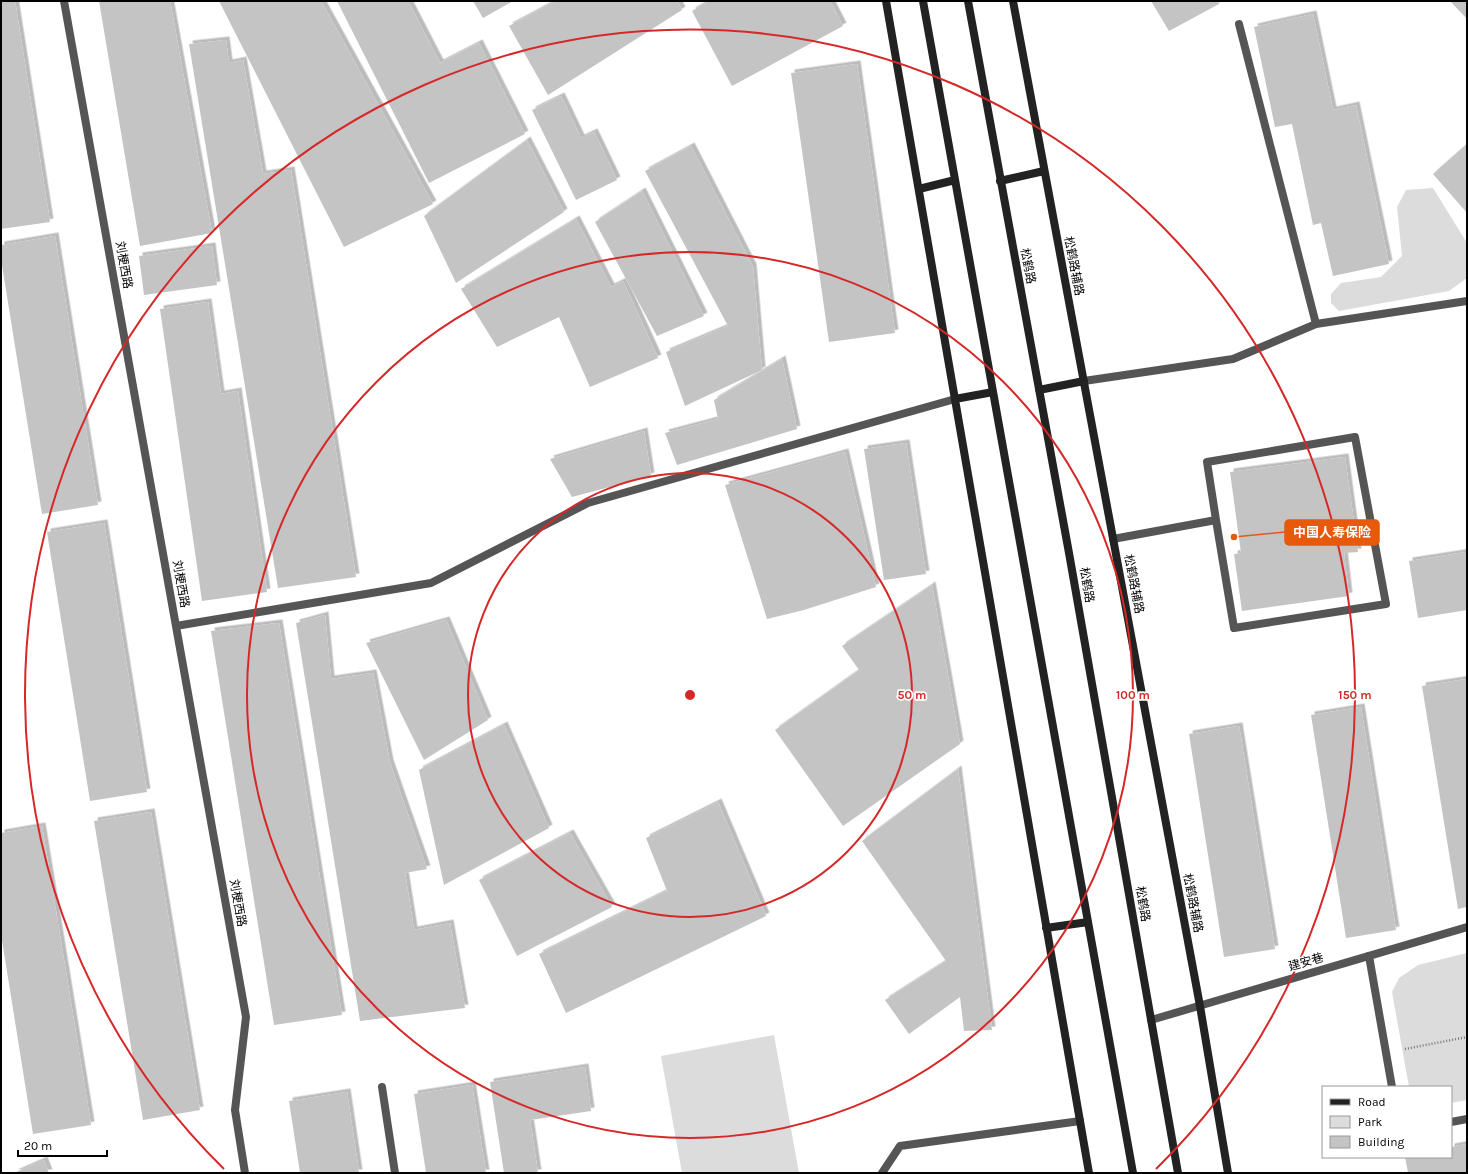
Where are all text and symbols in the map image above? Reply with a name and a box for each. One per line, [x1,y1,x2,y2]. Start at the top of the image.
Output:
street label: 松鹤路辅路 [1061,235,1087,297]
street label: 刘梗西路 [113,240,135,290]
street label: 松鹤路 [1018,247,1038,285]
callout: 中国人寿保险 [1285,520,1379,545]
text: 中国人寿保险 [1293,525,1371,540]
street label: 松鹤路辅路 [1121,553,1147,615]
street label: 刘梗西路 [170,559,192,609]
street label: 松鹤路 [1077,566,1097,604]
centre of rings [683,688,697,702]
text: 50 m [898,688,927,702]
text: 100 m [1116,688,1150,702]
text: 150 m [1338,688,1372,702]
street label: 松鹤路辅路 [1180,872,1206,934]
street label: 刘梗西路 [227,878,249,928]
street label: 松鹤路 [1133,885,1153,923]
street label: 建安巷 [1287,950,1325,974]
legend [1322,1086,1452,1158]
text: Road [1358,1095,1386,1109]
text: Park [1358,1115,1383,1129]
scale bar [18,1132,107,1158]
text: Building [1358,1135,1405,1149]
text: 20 m [24,1139,52,1153]

